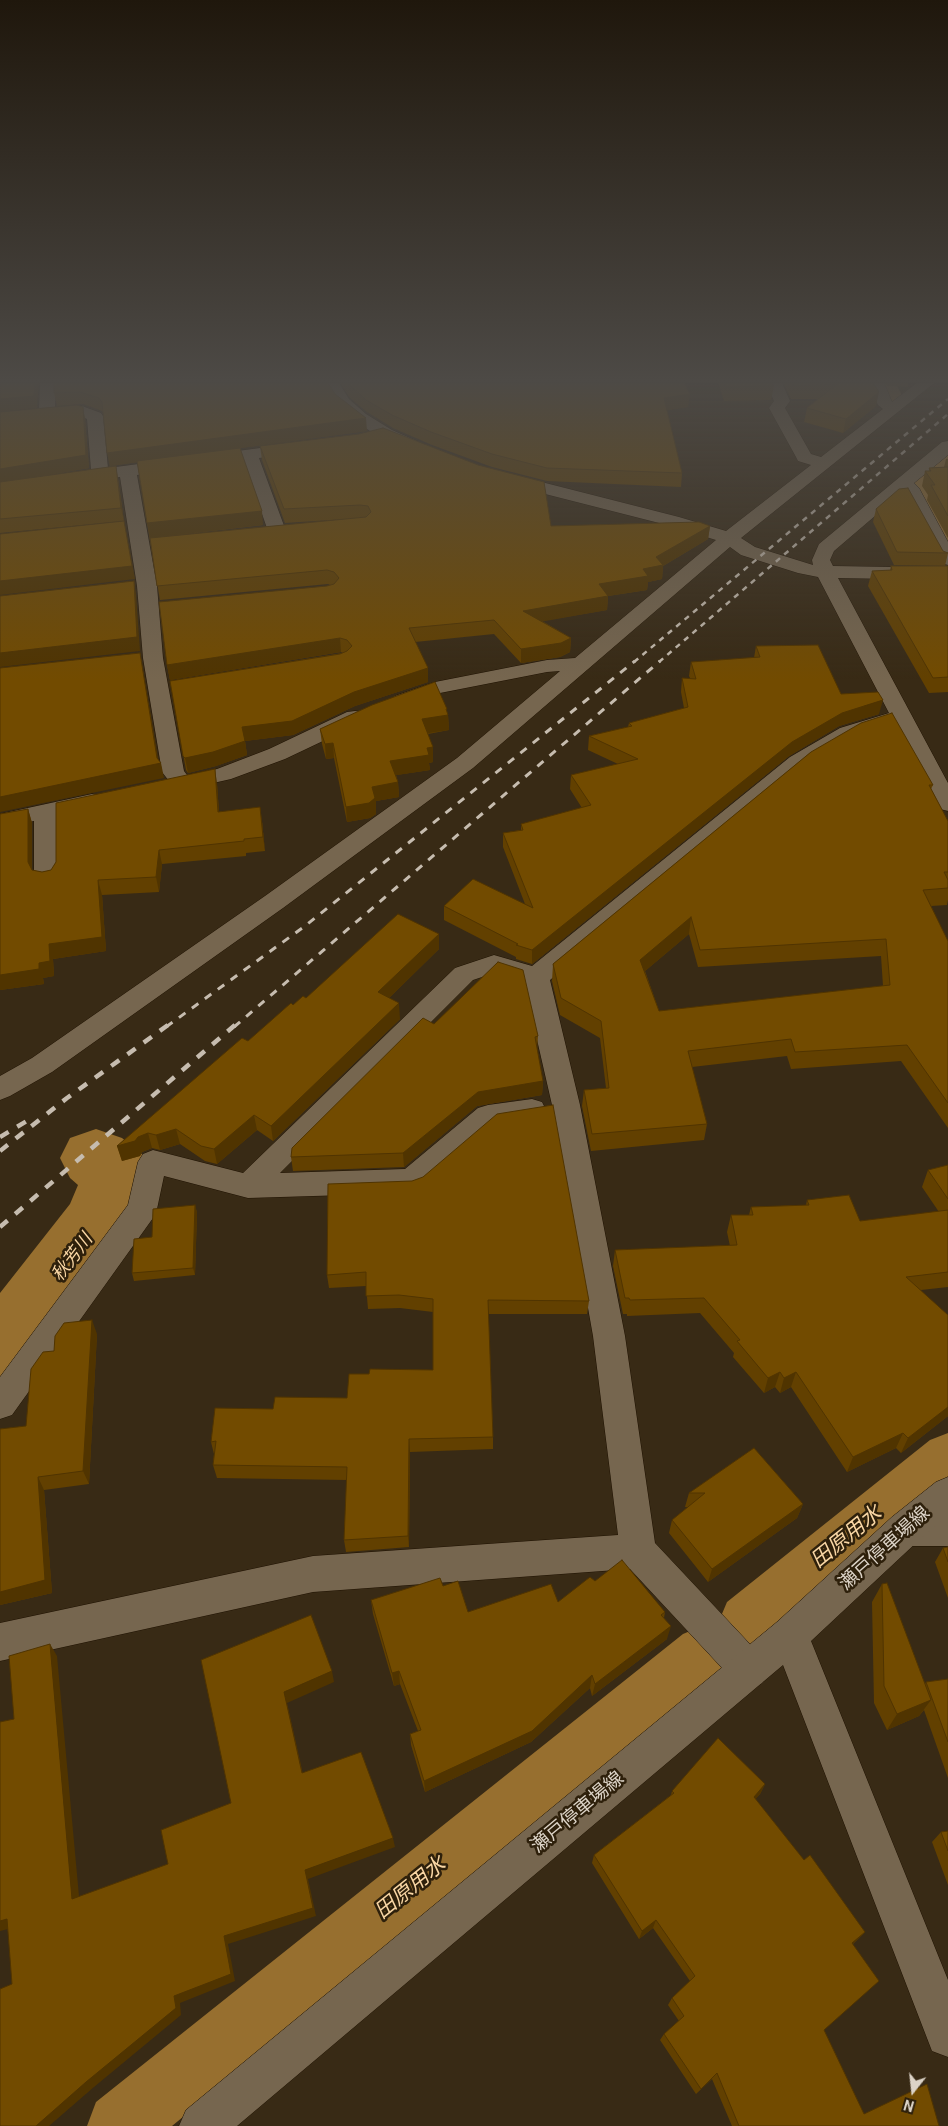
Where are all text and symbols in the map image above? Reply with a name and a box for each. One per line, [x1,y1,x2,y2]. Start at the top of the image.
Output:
water label: 秋芳川 [48,1230,98,1286]
water label: 田原用水 [806,1502,888,1574]
street label: 瀬戸停車場線 [835,1502,935,1596]
street label: 瀬戸停車場線 [527,1768,629,1858]
water label: 田原用水 [370,1853,452,1925]
north arrow [888,2066,938,2116]
text: N [902,2096,916,2114]

